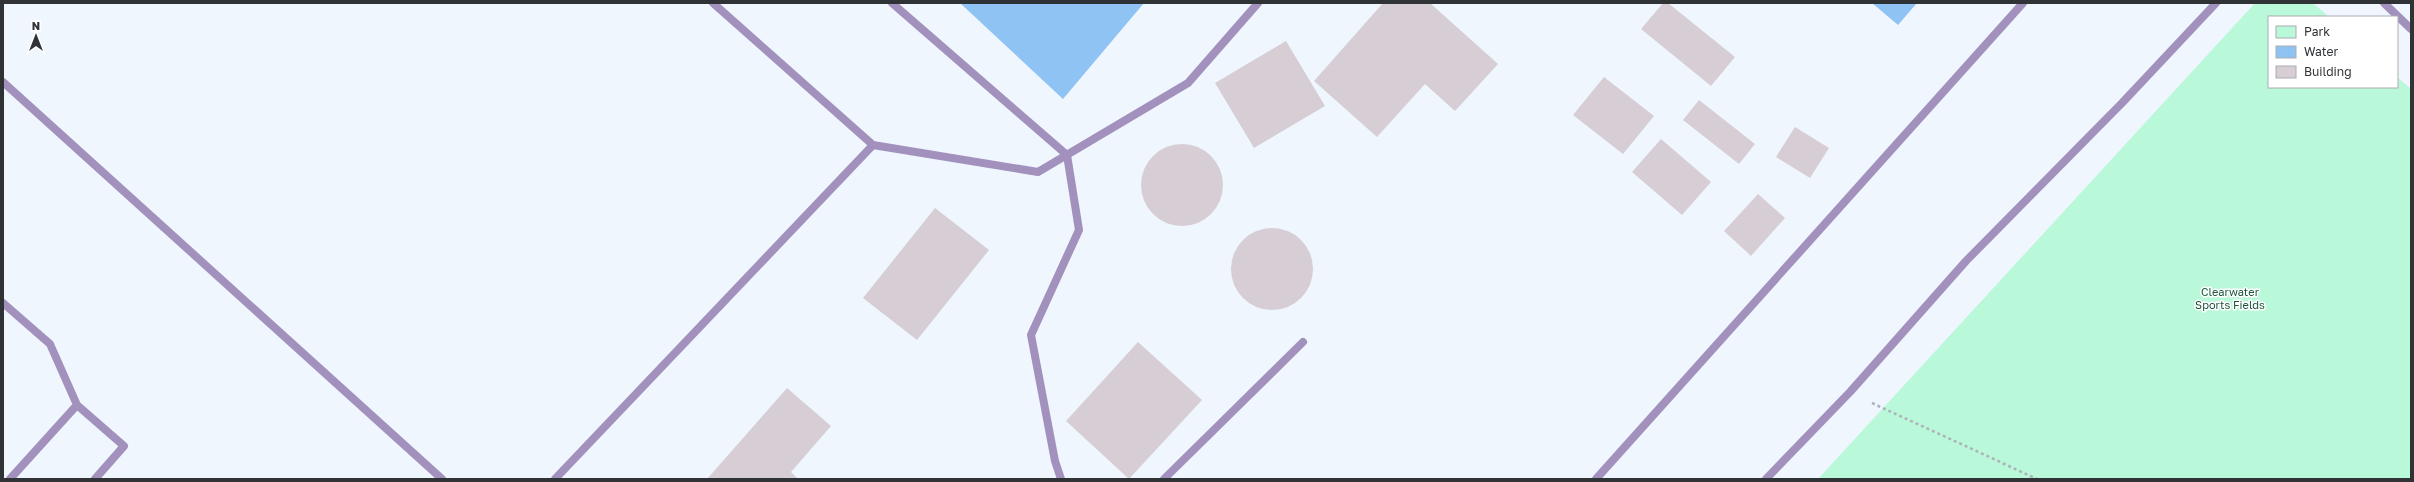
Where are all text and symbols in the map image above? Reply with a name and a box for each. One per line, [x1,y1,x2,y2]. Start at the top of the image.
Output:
north arrow [16,16,56,56]
legend [2268,16,2398,88]
text: N [32,19,40,32]
text: Park [2304,24,2330,39]
text: Water [2304,44,2338,59]
text: Building [2304,64,2352,79]
park label: Clearwater Sports Fields [2195,285,2265,311]

